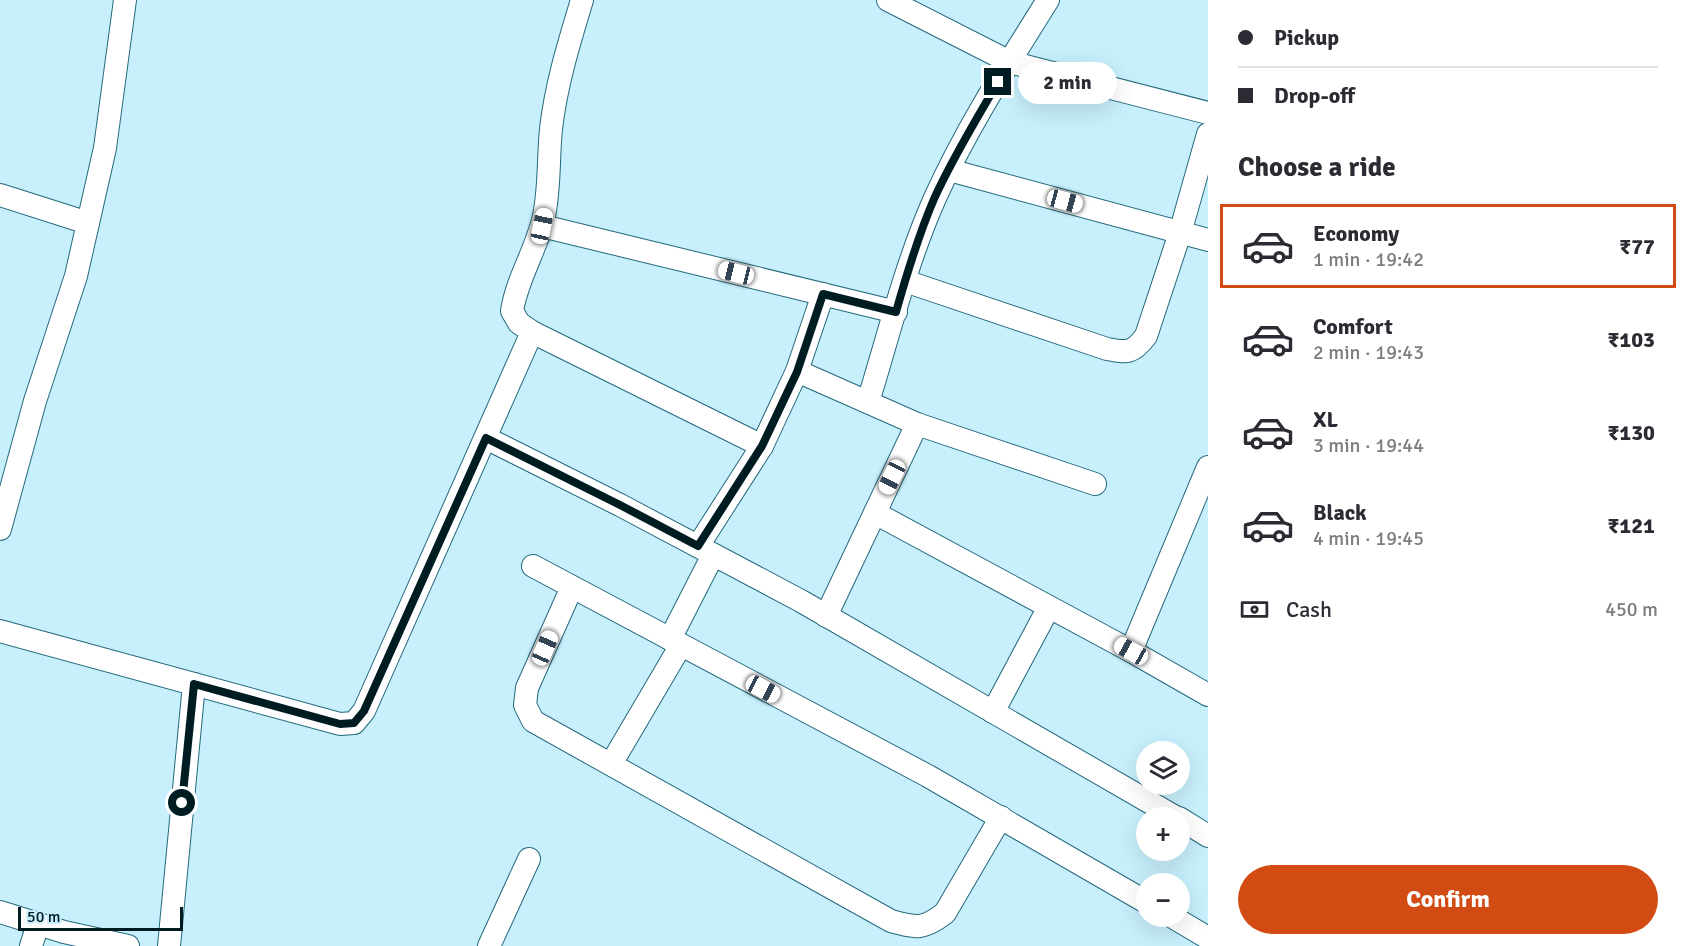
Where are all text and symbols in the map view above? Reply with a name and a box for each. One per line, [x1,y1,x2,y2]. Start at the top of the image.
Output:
text: Pickup [1274,24,1339,51]
callout: 2 min [1019,61,1118,103]
route end [984,68,1011,95]
text: 2 min [1043,70,1092,95]
text: Drop-off [1274,82,1355,109]
text: Choose a ride [1238,151,1396,184]
car [1045,188,1085,214]
car [529,207,555,245]
icon: car [1241,219,1295,273]
text: Economy [1313,220,1399,247]
text: ₹77 [1619,233,1655,260]
text: 1 min · 19:42 [1313,247,1424,272]
car [716,260,756,286]
icon: car [1241,312,1295,366]
text: Comfort [1313,313,1393,340]
text: ₹103 [1607,326,1655,353]
text: 2 min · 19:43 [1313,340,1424,365]
icon: car [1241,405,1295,459]
text: XL [1313,406,1338,433]
text: ₹130 [1607,419,1655,446]
text: 3 min · 19:44 [1313,433,1424,458]
car [876,457,908,497]
icon: car [1241,498,1295,552]
text: Black [1313,499,1367,526]
text: ₹121 [1607,512,1655,539]
text: 4 min · 19:45 [1313,526,1424,551]
icon: cash [1238,593,1271,626]
text: Cash [1286,596,1332,623]
text: 450 m [1605,597,1658,622]
car [529,628,561,668]
car [1111,634,1151,668]
car [743,673,783,705]
map controls [1136,741,1190,927]
button: layers [1136,741,1190,795]
route start [168,789,195,816]
button: + [1136,807,1190,861]
button: Confirm [1238,865,1658,934]
button: − [1136,873,1190,927]
scale bar [18,904,183,932]
text: 50 m [27,907,61,927]

